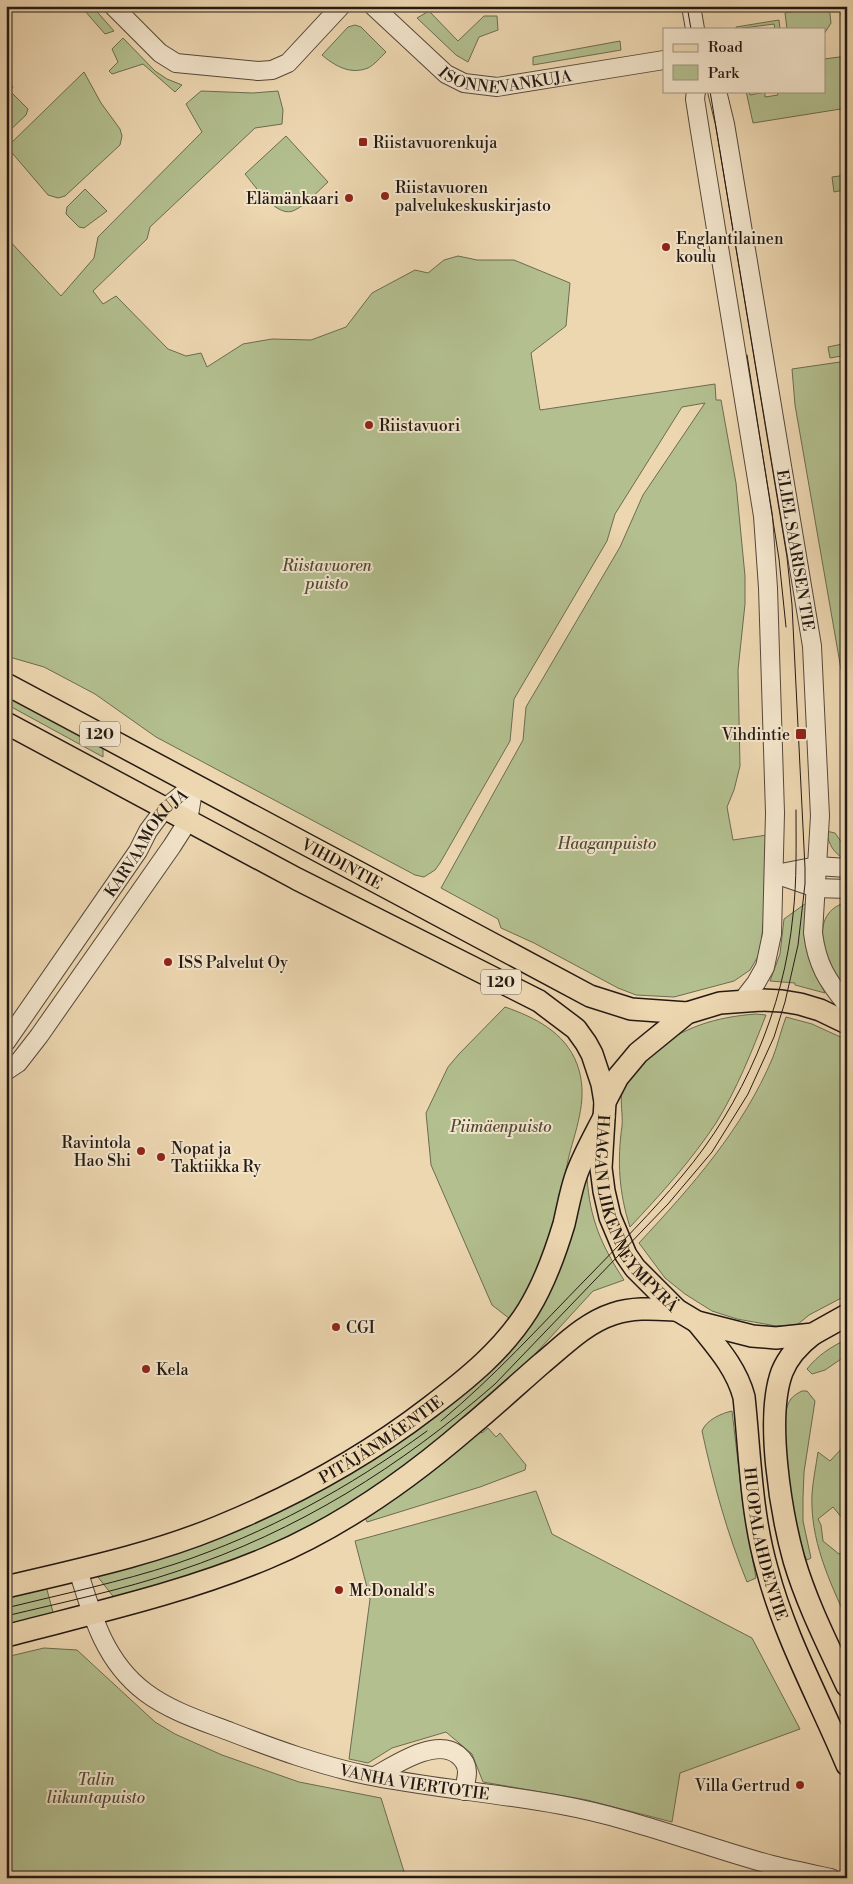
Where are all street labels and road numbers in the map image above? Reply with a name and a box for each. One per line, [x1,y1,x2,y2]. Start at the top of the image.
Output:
street label: ISONNEVANKUJA [434,63,574,98]
street label: ELIEL SAARISEN TIE [772,468,818,633]
road number: 120 [80,722,120,746]
street label: KARVAAMOKUJA [100,784,193,901]
street label: VIHDINTIE [297,834,386,894]
road number: 120 [481,970,521,994]
street label: HAAGAN LIIKENNEYMPYRÄ [590,1114,683,1317]
street label: PITÄJÄNMÄENTIE [316,1392,448,1488]
street label: HUOPALAHDENTIE [739,1466,792,1623]
street label: VANHA VIERTOTIE [336,1760,491,1805]

